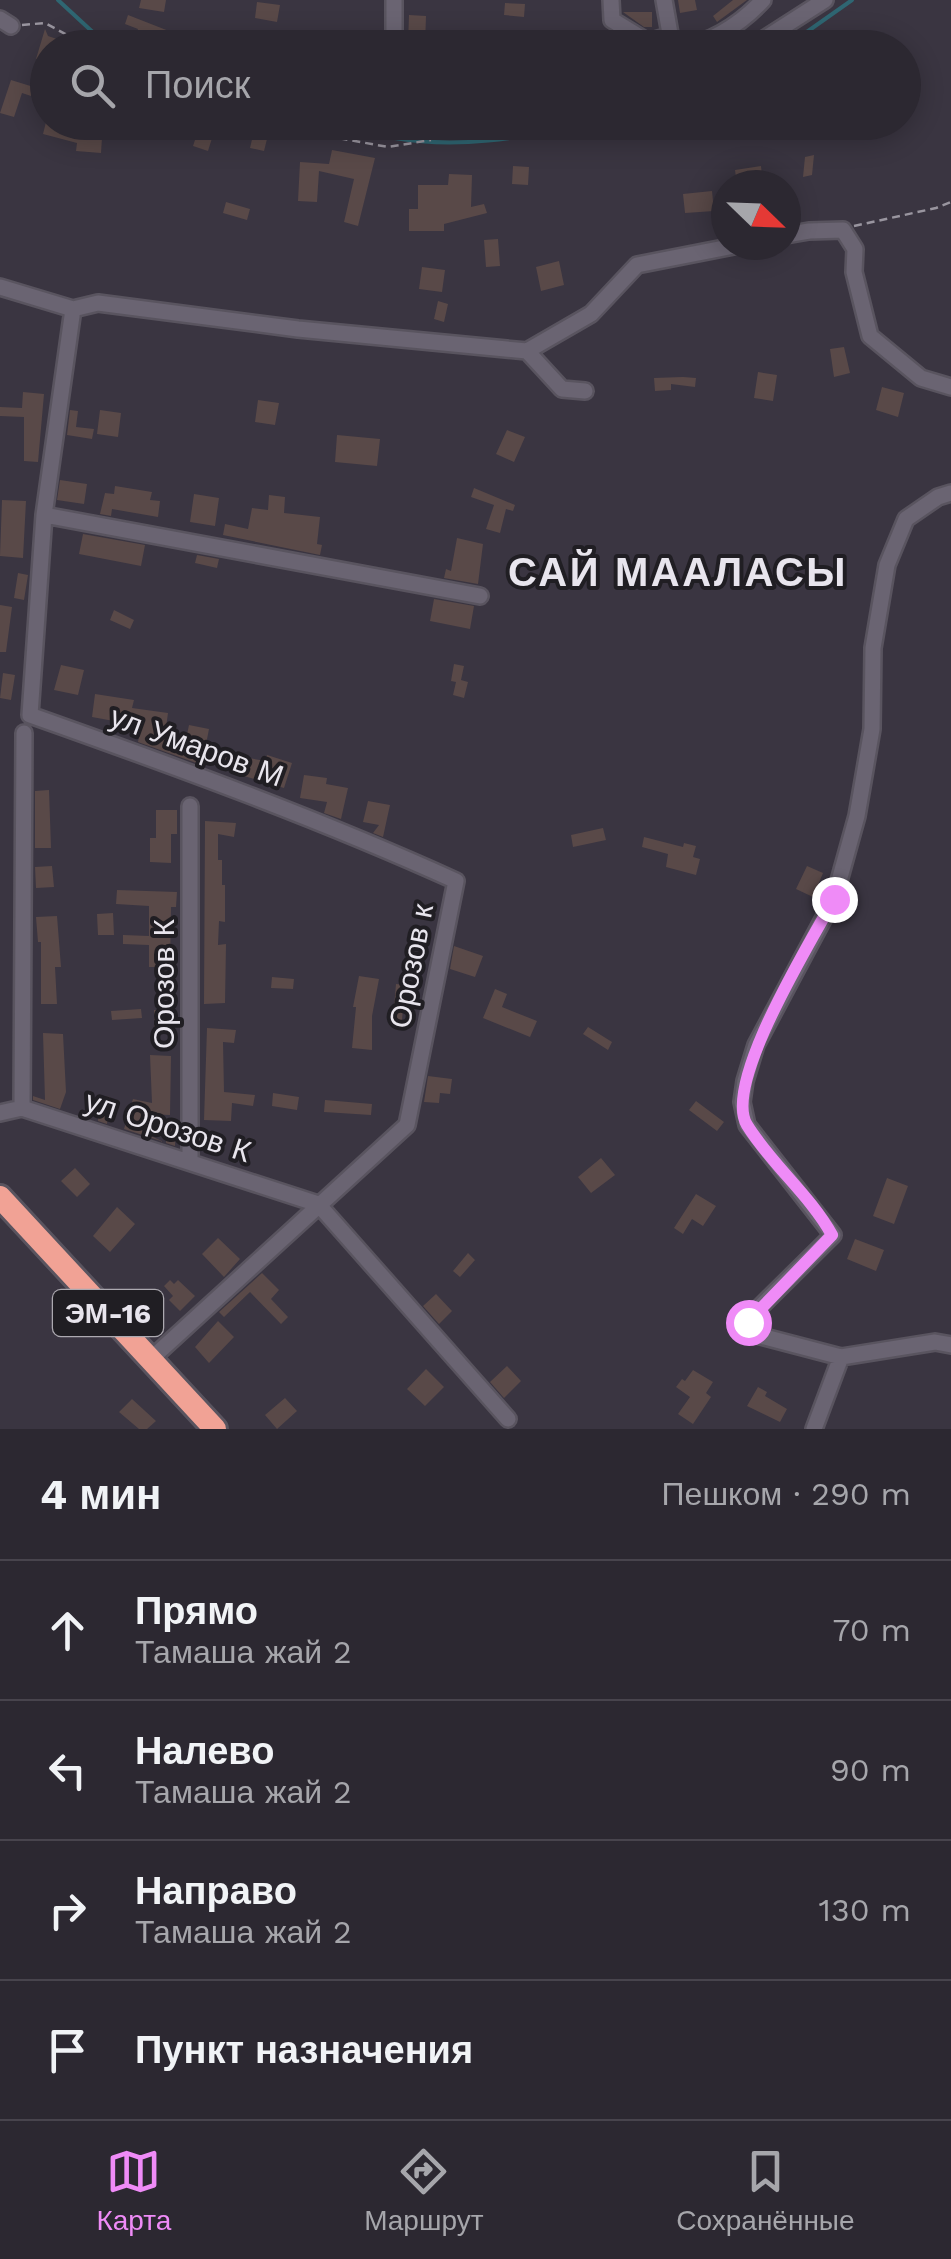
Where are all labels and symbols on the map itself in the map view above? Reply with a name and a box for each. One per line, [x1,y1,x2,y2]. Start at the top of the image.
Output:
north arrow [711,170,801,260]
district label: САЙ МААЛАСЫ [508,549,848,596]
street label: ул Умаров М [106,698,288,794]
route end [812,877,858,923]
street label: Орозов к [382,900,440,1031]
street label: Орозов К [146,918,181,1049]
street label: ул Орозов К [81,1083,256,1169]
road number: ЭМ-16 [53,1290,163,1336]
route start [726,1300,772,1346]

